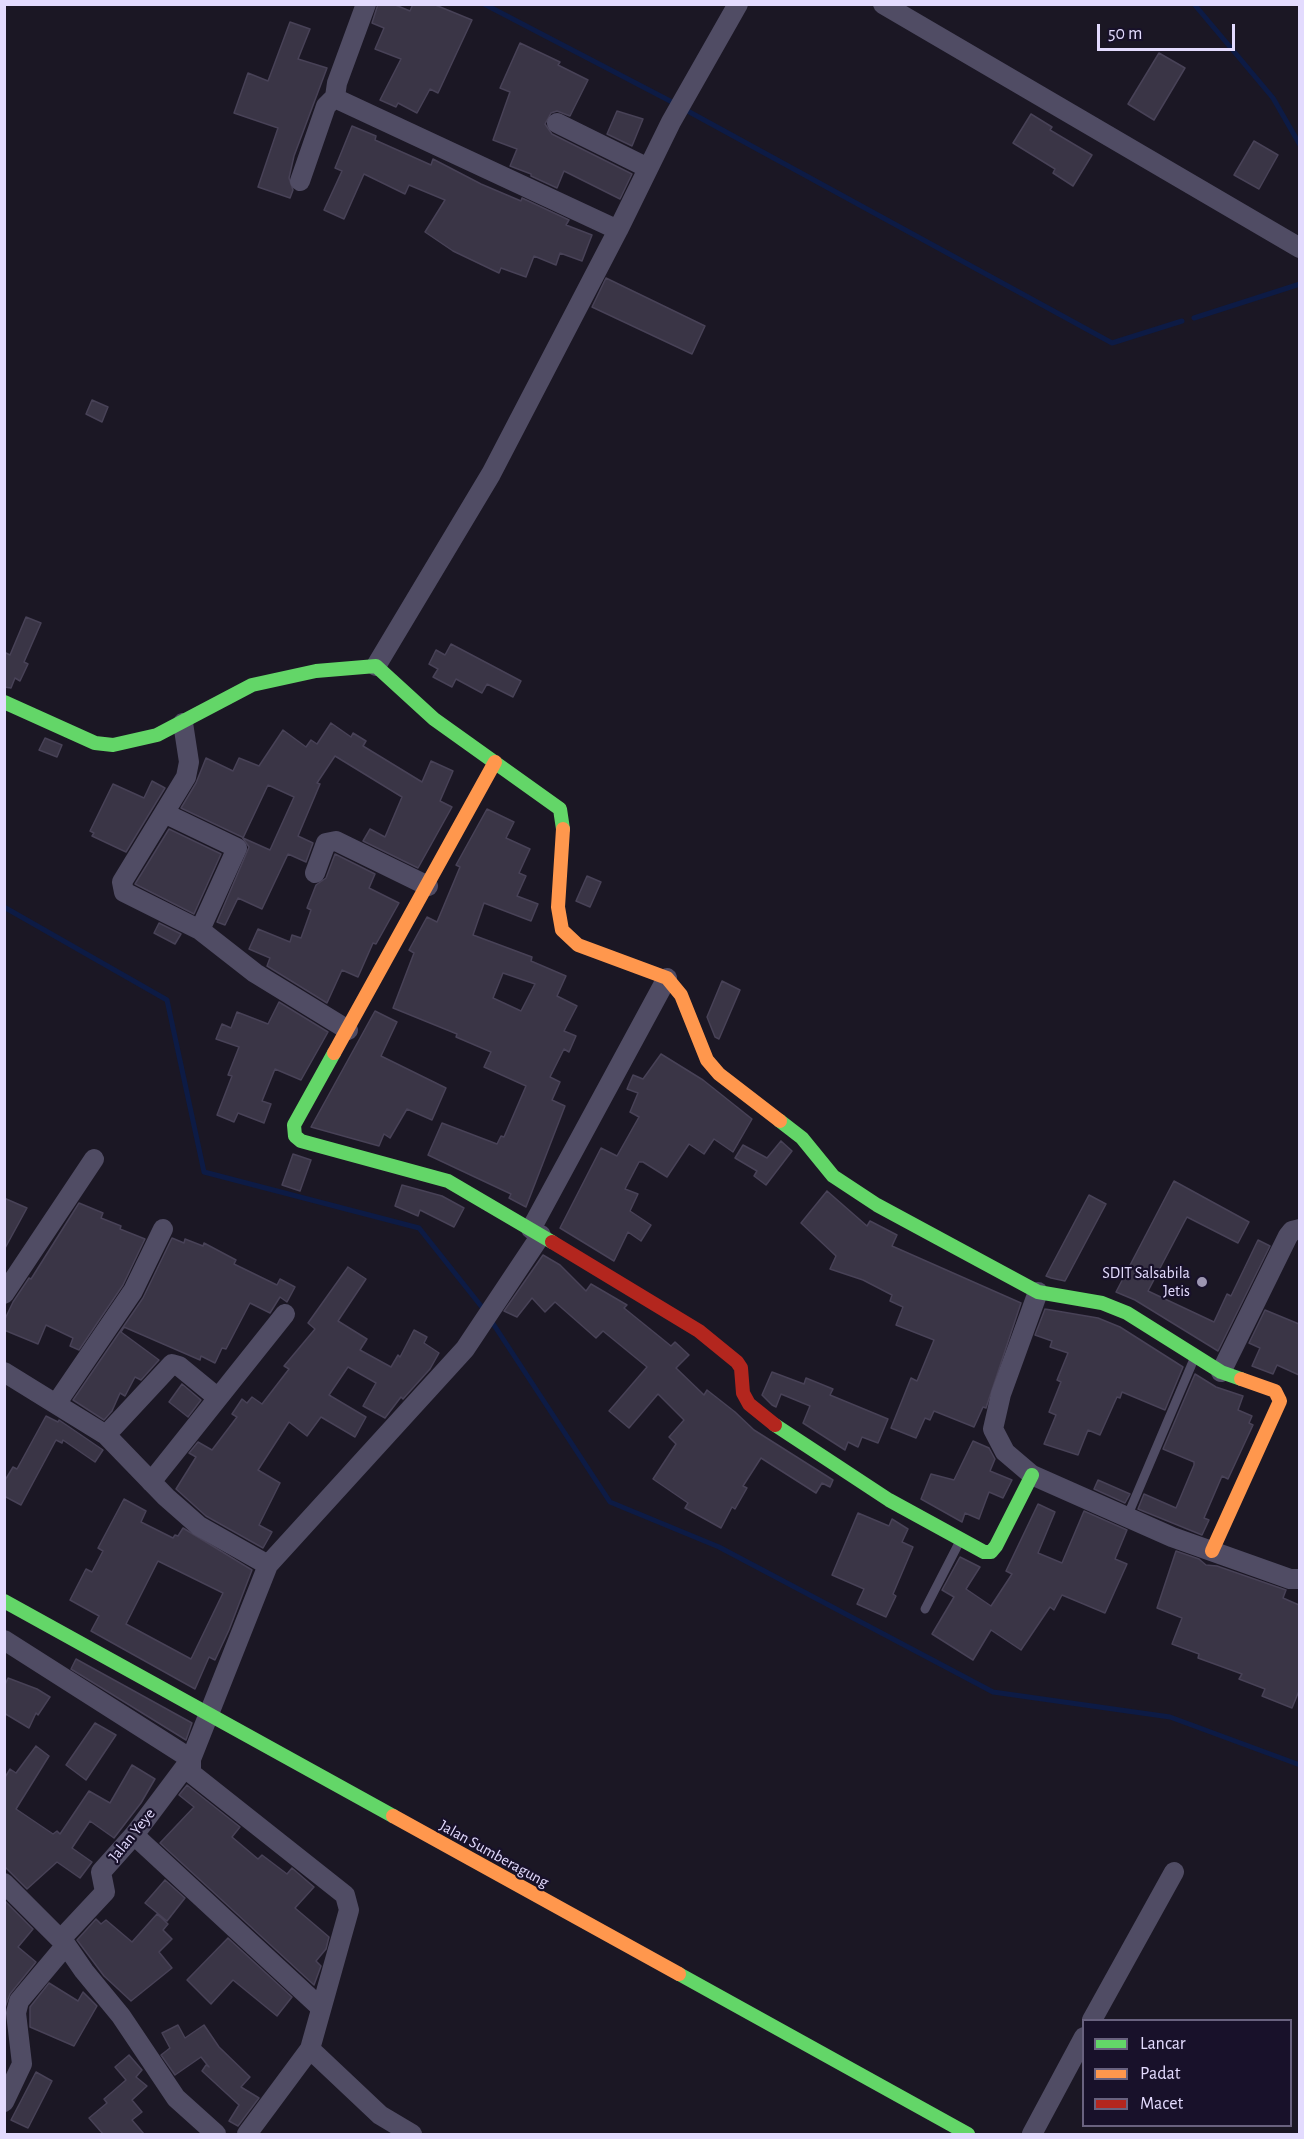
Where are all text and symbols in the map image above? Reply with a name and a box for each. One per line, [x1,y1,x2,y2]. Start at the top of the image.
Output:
scale bar [1100,12,1238,50]
text: 50 m [1108,25,1142,43]
place label: SDIT Salsabila Jetis [1102,1263,1190,1301]
marker: SDIT Salsabila Jetis [1195,1275,1209,1289]
street label: Jalan Yeye [105,1805,159,1865]
street label: Jalan Sumberagung [436,1816,552,1892]
legend [1082,2019,1292,2127]
text: Lancar [1140,2035,1186,2053]
text: Padat [1140,2065,1181,2083]
text: Macet [1140,2095,1183,2113]

